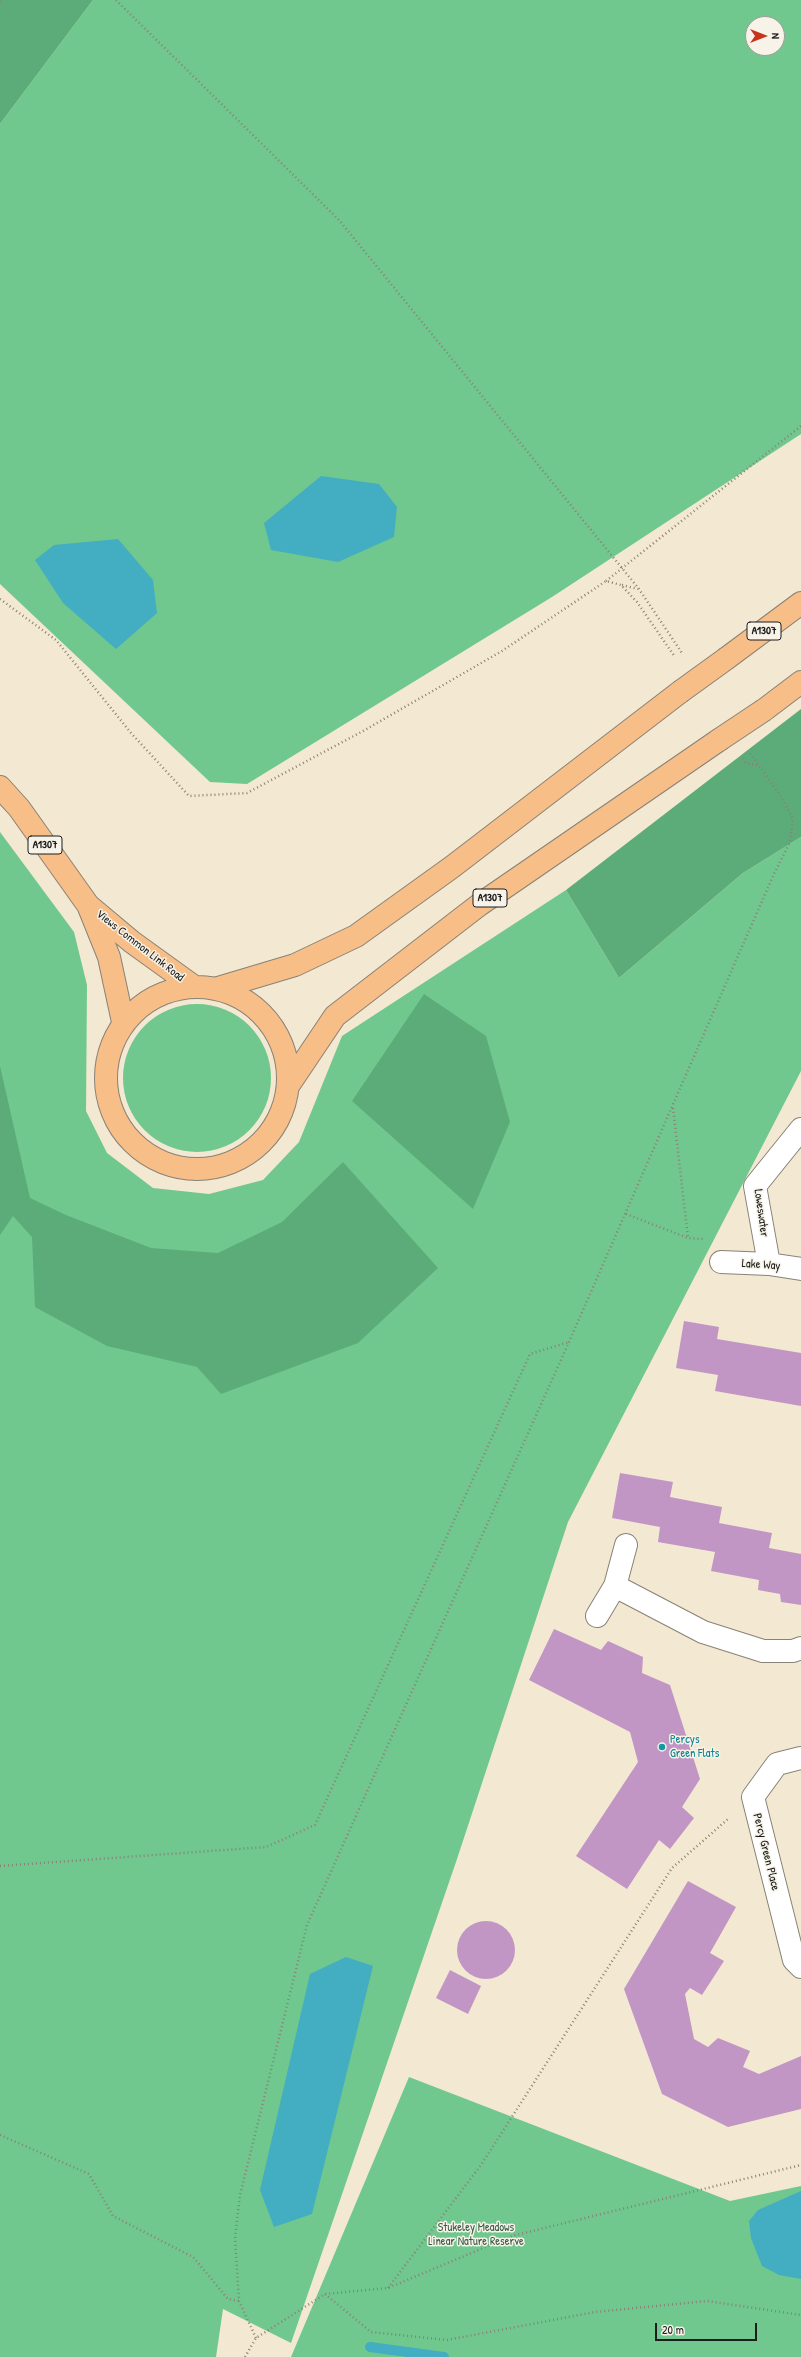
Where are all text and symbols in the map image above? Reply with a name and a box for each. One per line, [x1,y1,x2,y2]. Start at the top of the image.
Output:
north arrow [745,16,785,56]
text: N [769,33,783,39]
road number: A1307 [747,622,781,640]
road number: A1307 [28,836,62,854]
road number: A1307 [473,889,507,907]
street label: Views Common Link Road [93,907,187,985]
street label: Loweswater [751,1188,771,1238]
street label: Lake Way [741,1256,781,1274]
place label: Percys Green Flats [670,1733,719,1761]
marker: Percys Green Flats [657,1742,667,1752]
street label: Percy Green Place [749,1812,783,1892]
park label: Stukeley Meadows Linear Nature Reserve [428,2221,524,2249]
scale bar [657,2315,759,2341]
text: 20 m [662,2321,684,2338]

